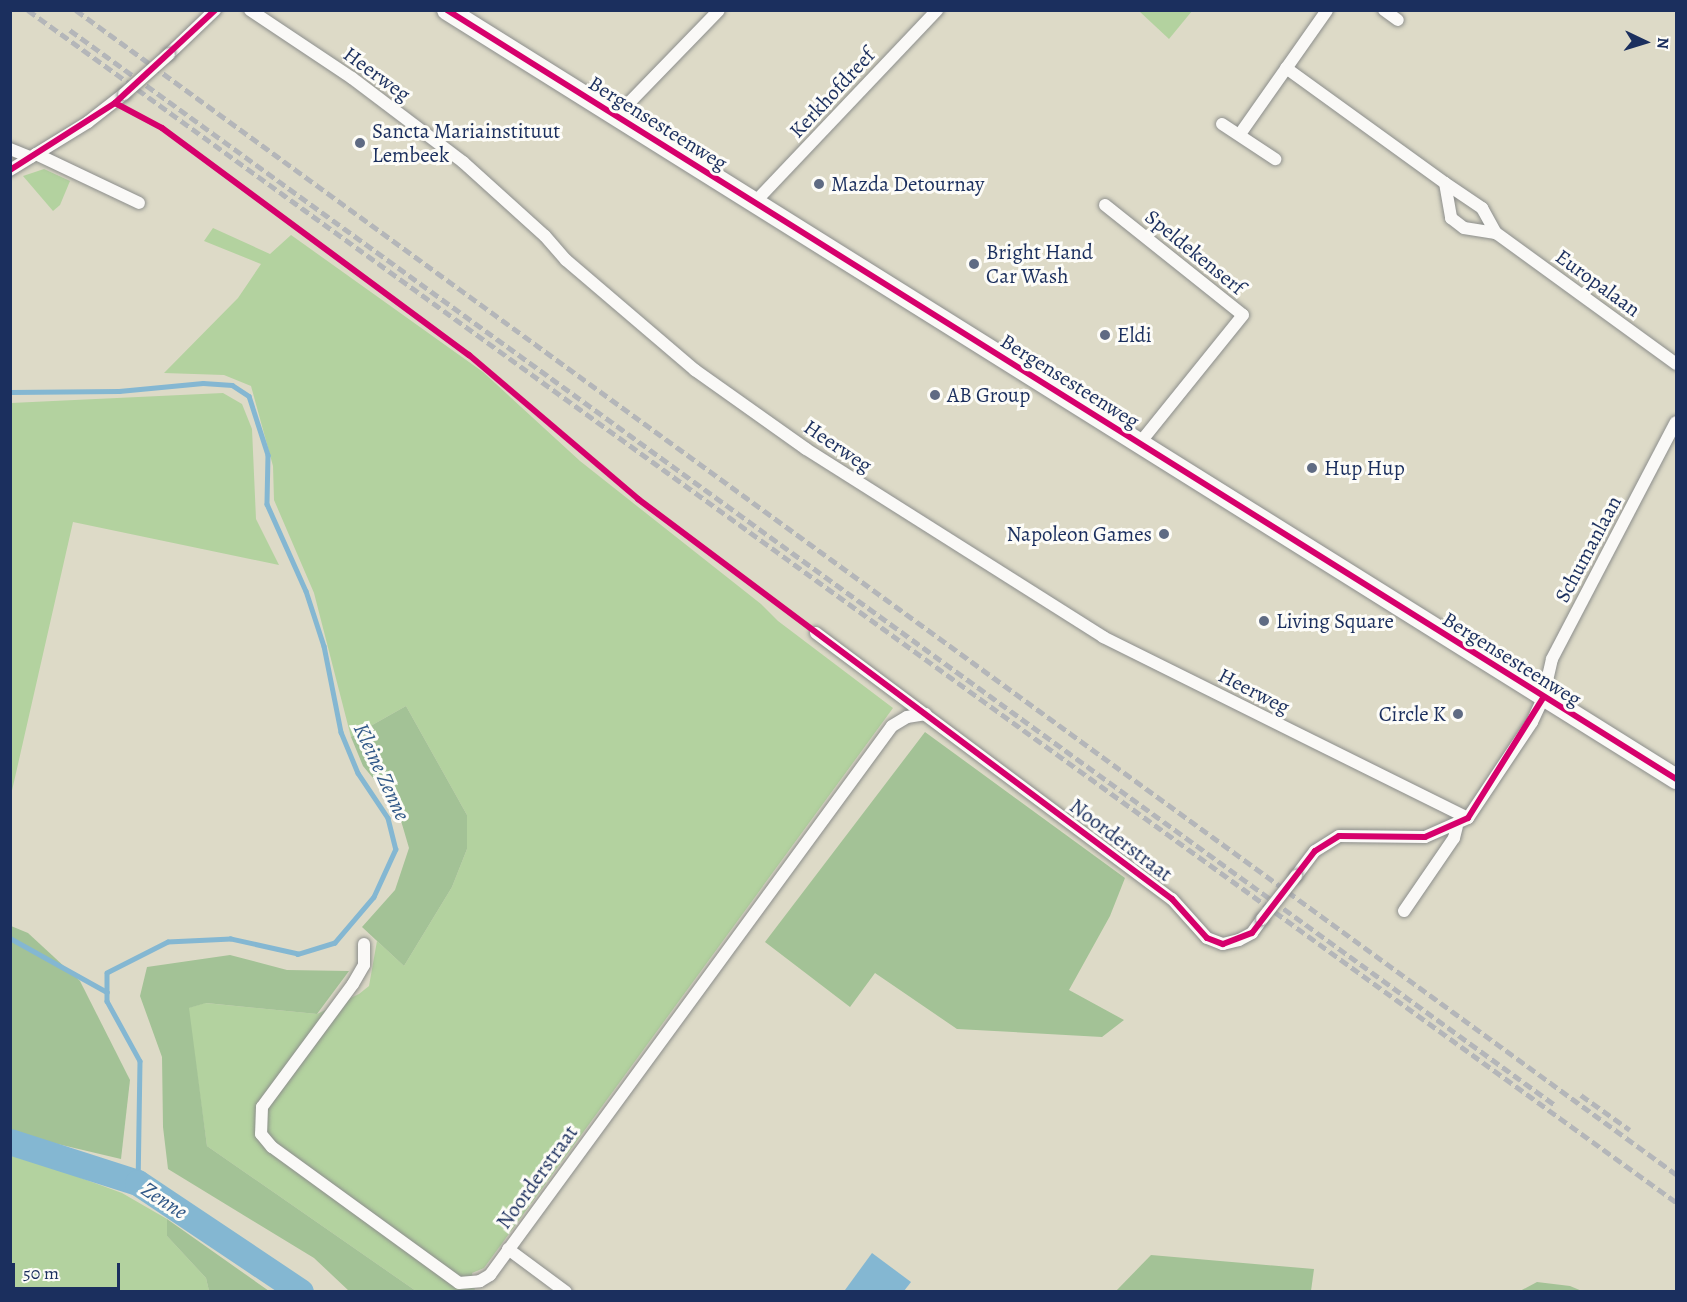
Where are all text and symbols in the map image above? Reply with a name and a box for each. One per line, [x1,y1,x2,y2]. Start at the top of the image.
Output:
north arrow [1615,12,1675,72]
text: N [1652,37,1674,50]
street label: Heerweg [339,41,415,107]
street label: Kerkhofdreef [784,43,880,143]
street label: Bergensesteenweg [584,70,732,176]
place label: Sancta Mariainstituut Lembeek [372,118,560,168]
marker: Sancta Mariainstituut Lembeek [353,136,367,150]
place label: Mazda Detournay [831,171,984,197]
marker: Mazda Detournay [812,177,826,191]
street label: Speldekenserf [1140,204,1250,300]
place label: Bright Hand Car Wash [986,239,1093,289]
street label: Europalaan [1551,244,1645,322]
marker: Bright Hand Car Wash [967,257,981,271]
place label: Eldi [1117,322,1152,348]
street label: Bergensesteenweg [996,328,1144,434]
marker: Eldi [1098,328,1112,342]
place label: AB Group [947,382,1030,408]
marker: AB Group [928,388,942,402]
street label: Heerweg [799,414,877,478]
place label: Hup Hup [1324,455,1405,481]
marker: Hup Hup [1305,461,1319,475]
street label: Schumanlaan [1549,491,1627,607]
place label: Napoleon Games [1006,521,1152,547]
marker: Napoleon Games [1157,527,1171,541]
street label: Bergensesteenweg [1438,606,1586,712]
place label: Living Square [1276,608,1394,634]
marker: Living Square [1257,614,1271,628]
street label: Heerweg [1214,662,1294,720]
place label: Circle K [1379,701,1446,727]
marker: Circle K [1451,707,1465,721]
water label: Kleine Zenne [347,719,415,825]
street label: Noorderstraat [1065,793,1177,887]
street label: Noorderstraat [491,1120,583,1234]
water label: Zenne [136,1177,192,1225]
scale bar [15,1251,123,1289]
text: 50 m [23,1261,59,1285]

